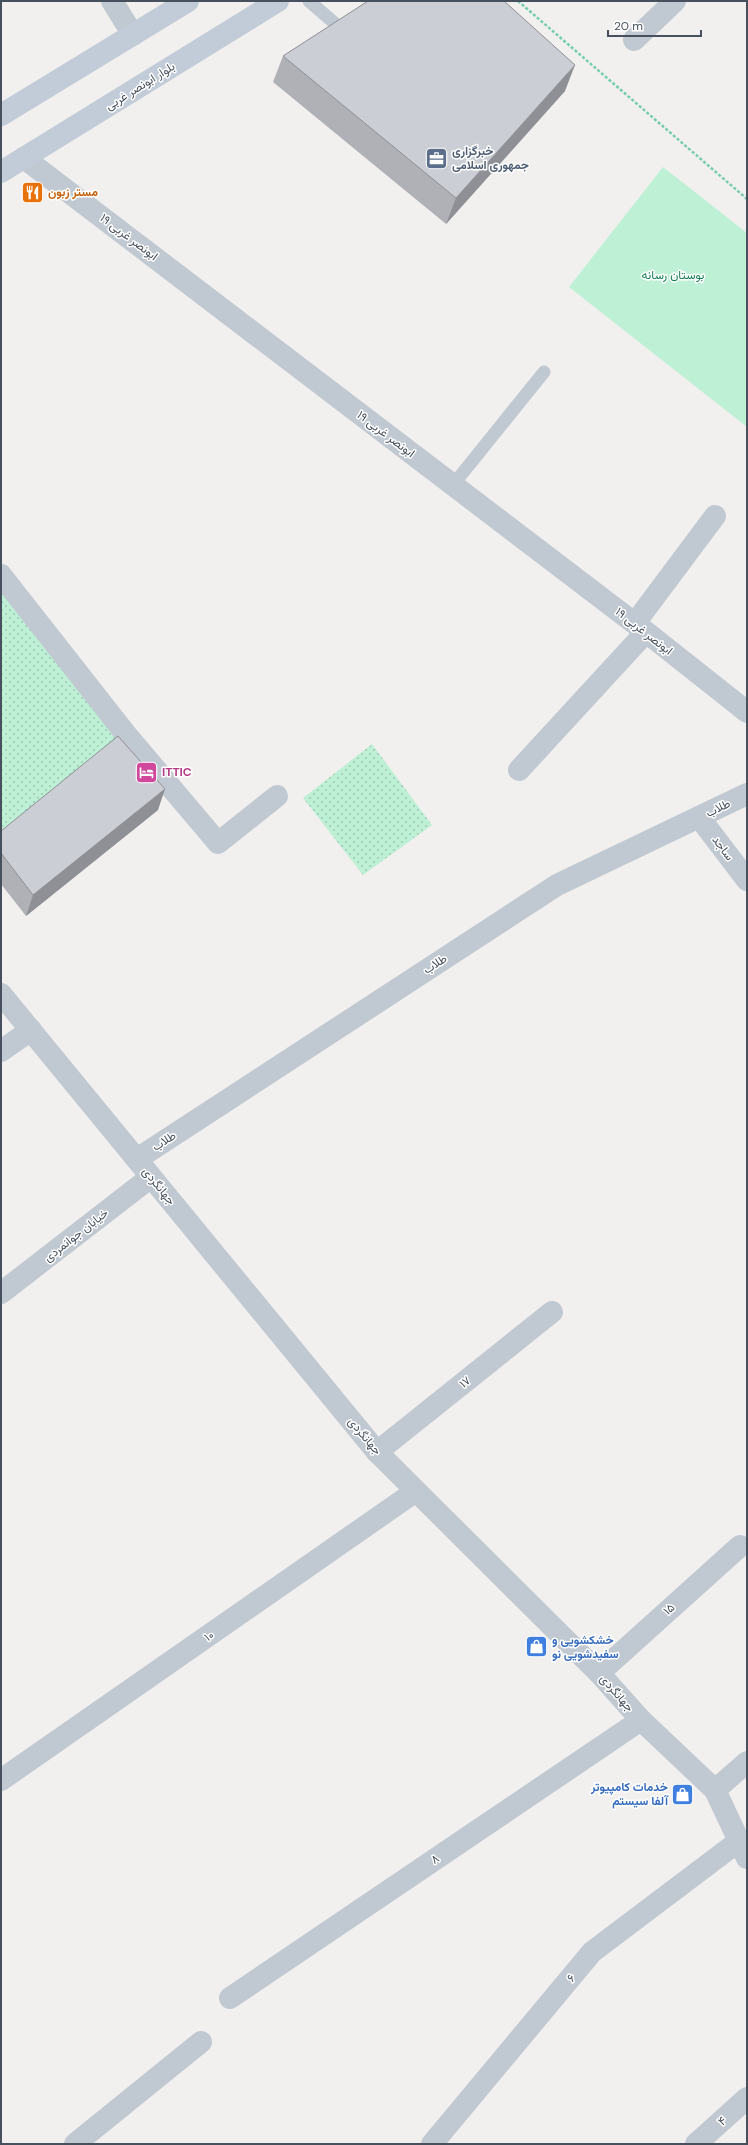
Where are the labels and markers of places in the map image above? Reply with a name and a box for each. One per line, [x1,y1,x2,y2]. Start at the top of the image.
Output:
place label: خبرگزاری جمهوری اسلامی [452,143,529,173]
office icon: خبرگزاری جمهوری اسلامی [423,145,449,171]
restaurant icon: مستر زبون [20,179,46,205]
place label: مستر زبون [48,184,98,200]
hotel icon: ITTIC [133,759,159,785]
place label: ITTIC [162,764,192,780]
place label: خشکشویی و سفیدشویی نو [552,1632,619,1662]
shop icon: خشکشویی و سفیدشویی نو [523,1634,549,1660]
place label: خدمات کامپیوتر آلفا سیستم [590,1779,669,1809]
shop icon: خدمات کامپیوتر آلفا سیستم [670,1781,696,1807]

